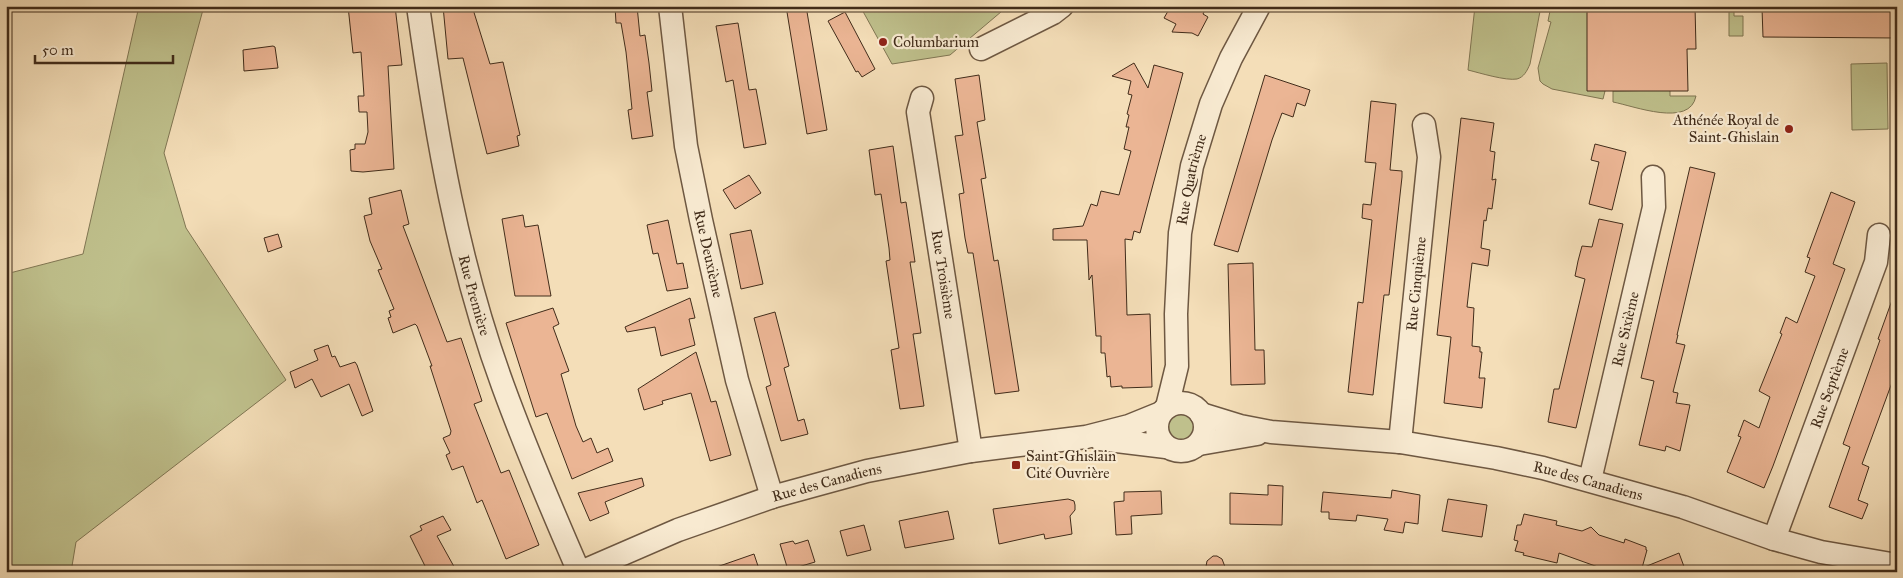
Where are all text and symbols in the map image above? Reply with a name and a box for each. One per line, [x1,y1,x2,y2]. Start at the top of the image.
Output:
scale bar [35,32,172,64]
place label: Columbarium [893,33,980,51]
marker: Columbarium [877,36,889,48]
text: 50 m [42,41,74,59]
place label: Athénée Royal de Saint-Ghislain [1672,111,1779,146]
marker: Athénée Royal de Saint-Ghislain [1783,123,1795,135]
street label: Rue Quatrième [1173,132,1210,227]
street label: Rue Deuxième [690,208,727,300]
street label: Rue Troisième [928,229,959,320]
street label: Rue Cinquième [1402,236,1430,332]
street label: Rue Première [455,253,494,338]
street label: Rue Sixième [1608,290,1643,368]
street label: Rue Septième [1807,345,1853,431]
place label: Saint-Ghislain Cité Ouvrière [1026,447,1116,482]
street label: Rue des Canadiens [1532,457,1645,504]
street label: Rue des Canadiens [770,459,883,506]
marker: Saint-Ghislain Cité Ouvrière [1010,459,1022,471]

